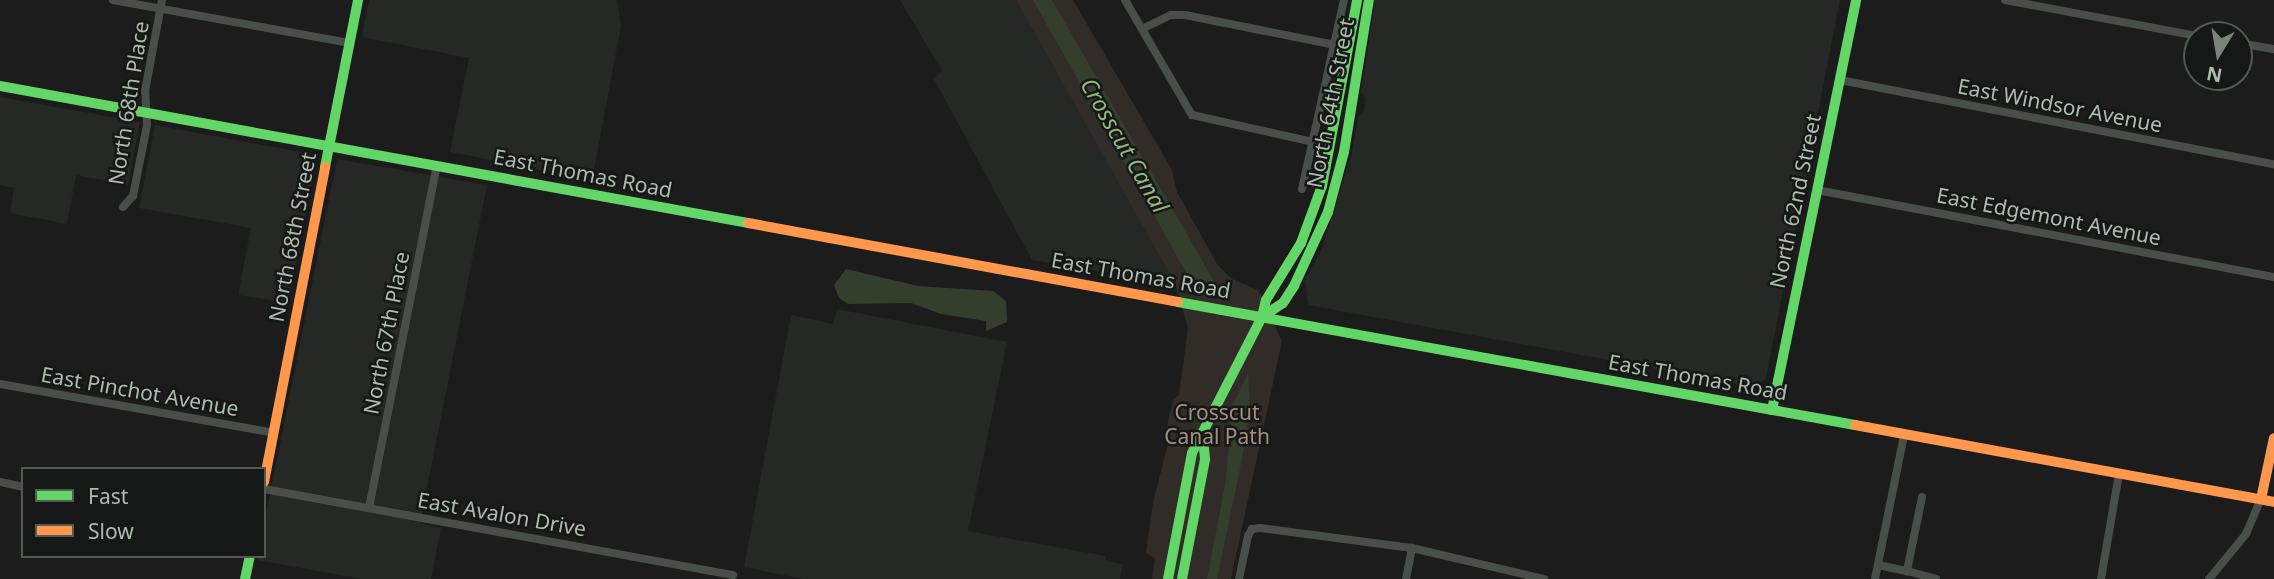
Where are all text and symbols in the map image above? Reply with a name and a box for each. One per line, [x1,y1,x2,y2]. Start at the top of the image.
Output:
street label: North 64th Street [1301,16,1359,190]
street label: North 68th Place [103,19,153,187]
north arrow [2183,21,2253,91]
text: N [2204,60,2224,89]
water label: Crosscut Canal [1075,73,1175,217]
street label: East Windsor Avenue [1955,73,2165,137]
street label: North 62nd Street [1764,112,1826,290]
street label: East Thomas Road [492,143,674,203]
street label: North 68th Street [263,150,321,324]
street label: East Edgemont Avenue [1935,182,2163,250]
street label: East Thomas Road [1050,247,1232,303]
street label: North 67th Place [358,249,414,417]
street label: East Thomas Road [1607,349,1789,405]
street label: East Pinchot Avenue [39,361,241,421]
park label: Crosscut Canal Path [1164,399,1270,449]
legend [21,467,266,558]
text: Fast [88,482,128,510]
street label: East Avalon Drive [416,487,588,541]
text: Slow [88,517,134,545]

